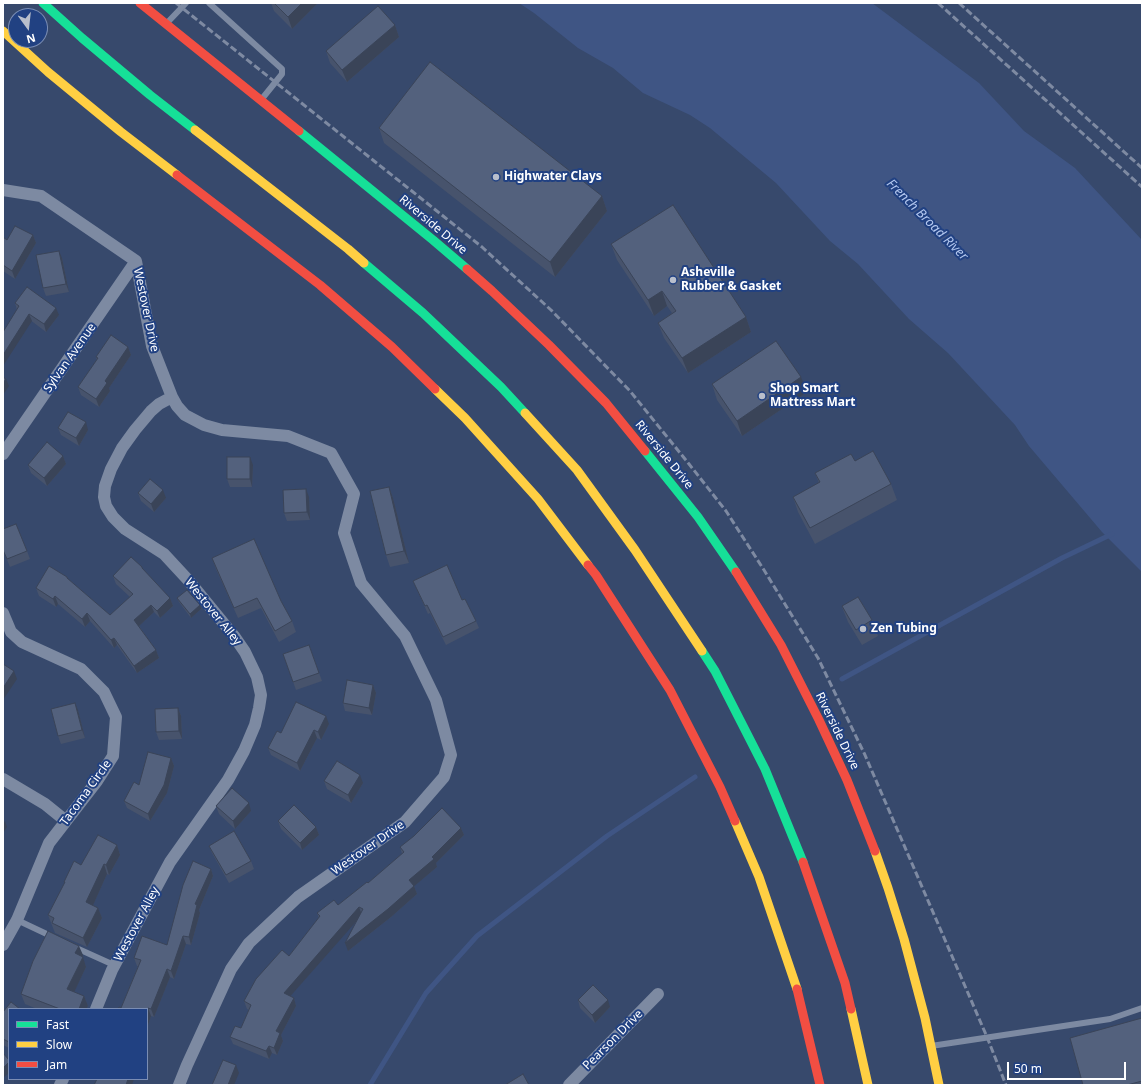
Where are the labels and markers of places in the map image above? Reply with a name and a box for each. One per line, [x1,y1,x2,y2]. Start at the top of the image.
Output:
place label: Highwater Clays [504,170,602,184]
marker: Highwater Clays [491,172,501,182]
place label: Asheville Rubber & Gasket [681,266,781,294]
marker: Asheville Rubber & Gasket [668,275,678,285]
place label: Shop Smart Mattress Mart [770,382,855,410]
marker: Shop Smart Mattress Mart [757,391,767,401]
place label: Zen Tubing [871,622,937,636]
marker: Zen Tubing [858,624,868,634]

